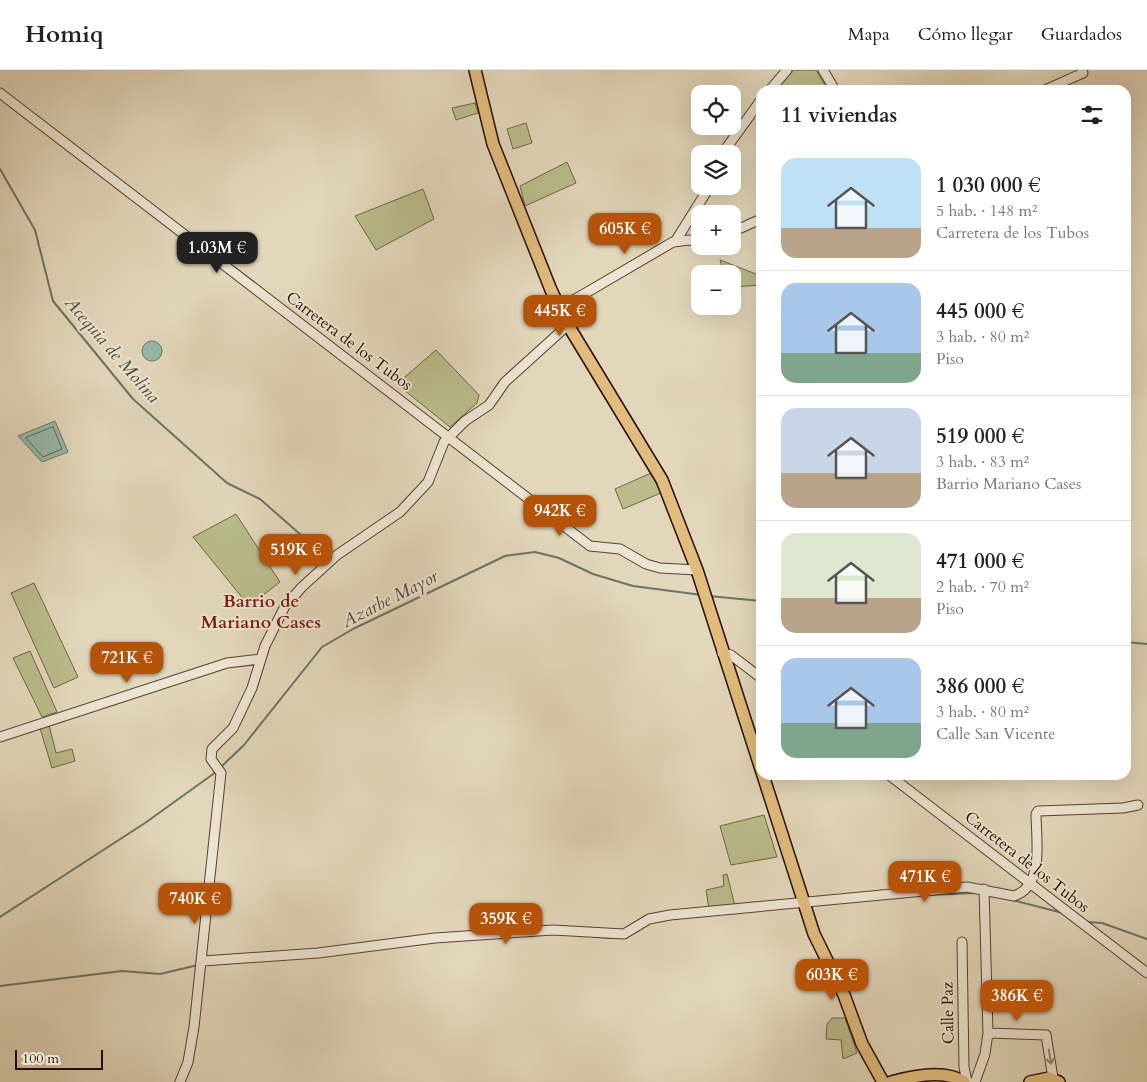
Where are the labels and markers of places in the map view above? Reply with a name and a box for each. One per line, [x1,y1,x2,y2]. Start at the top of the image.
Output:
pin: 605K € [584,212,666,255]
pin: 1.03M € [171,232,263,274]
pin: 445K € [519,294,601,337]
pin: 942K € [519,494,601,537]
pin: 519K € [255,534,337,576]
pin: 721K € [86,642,168,684]
pin: 471K € [884,860,966,903]
pin: 740K € [154,882,236,925]
pin: 359K € [465,902,547,945]
pin: 603K € [791,958,873,1001]
pin: 386K € [976,980,1058,1022]

